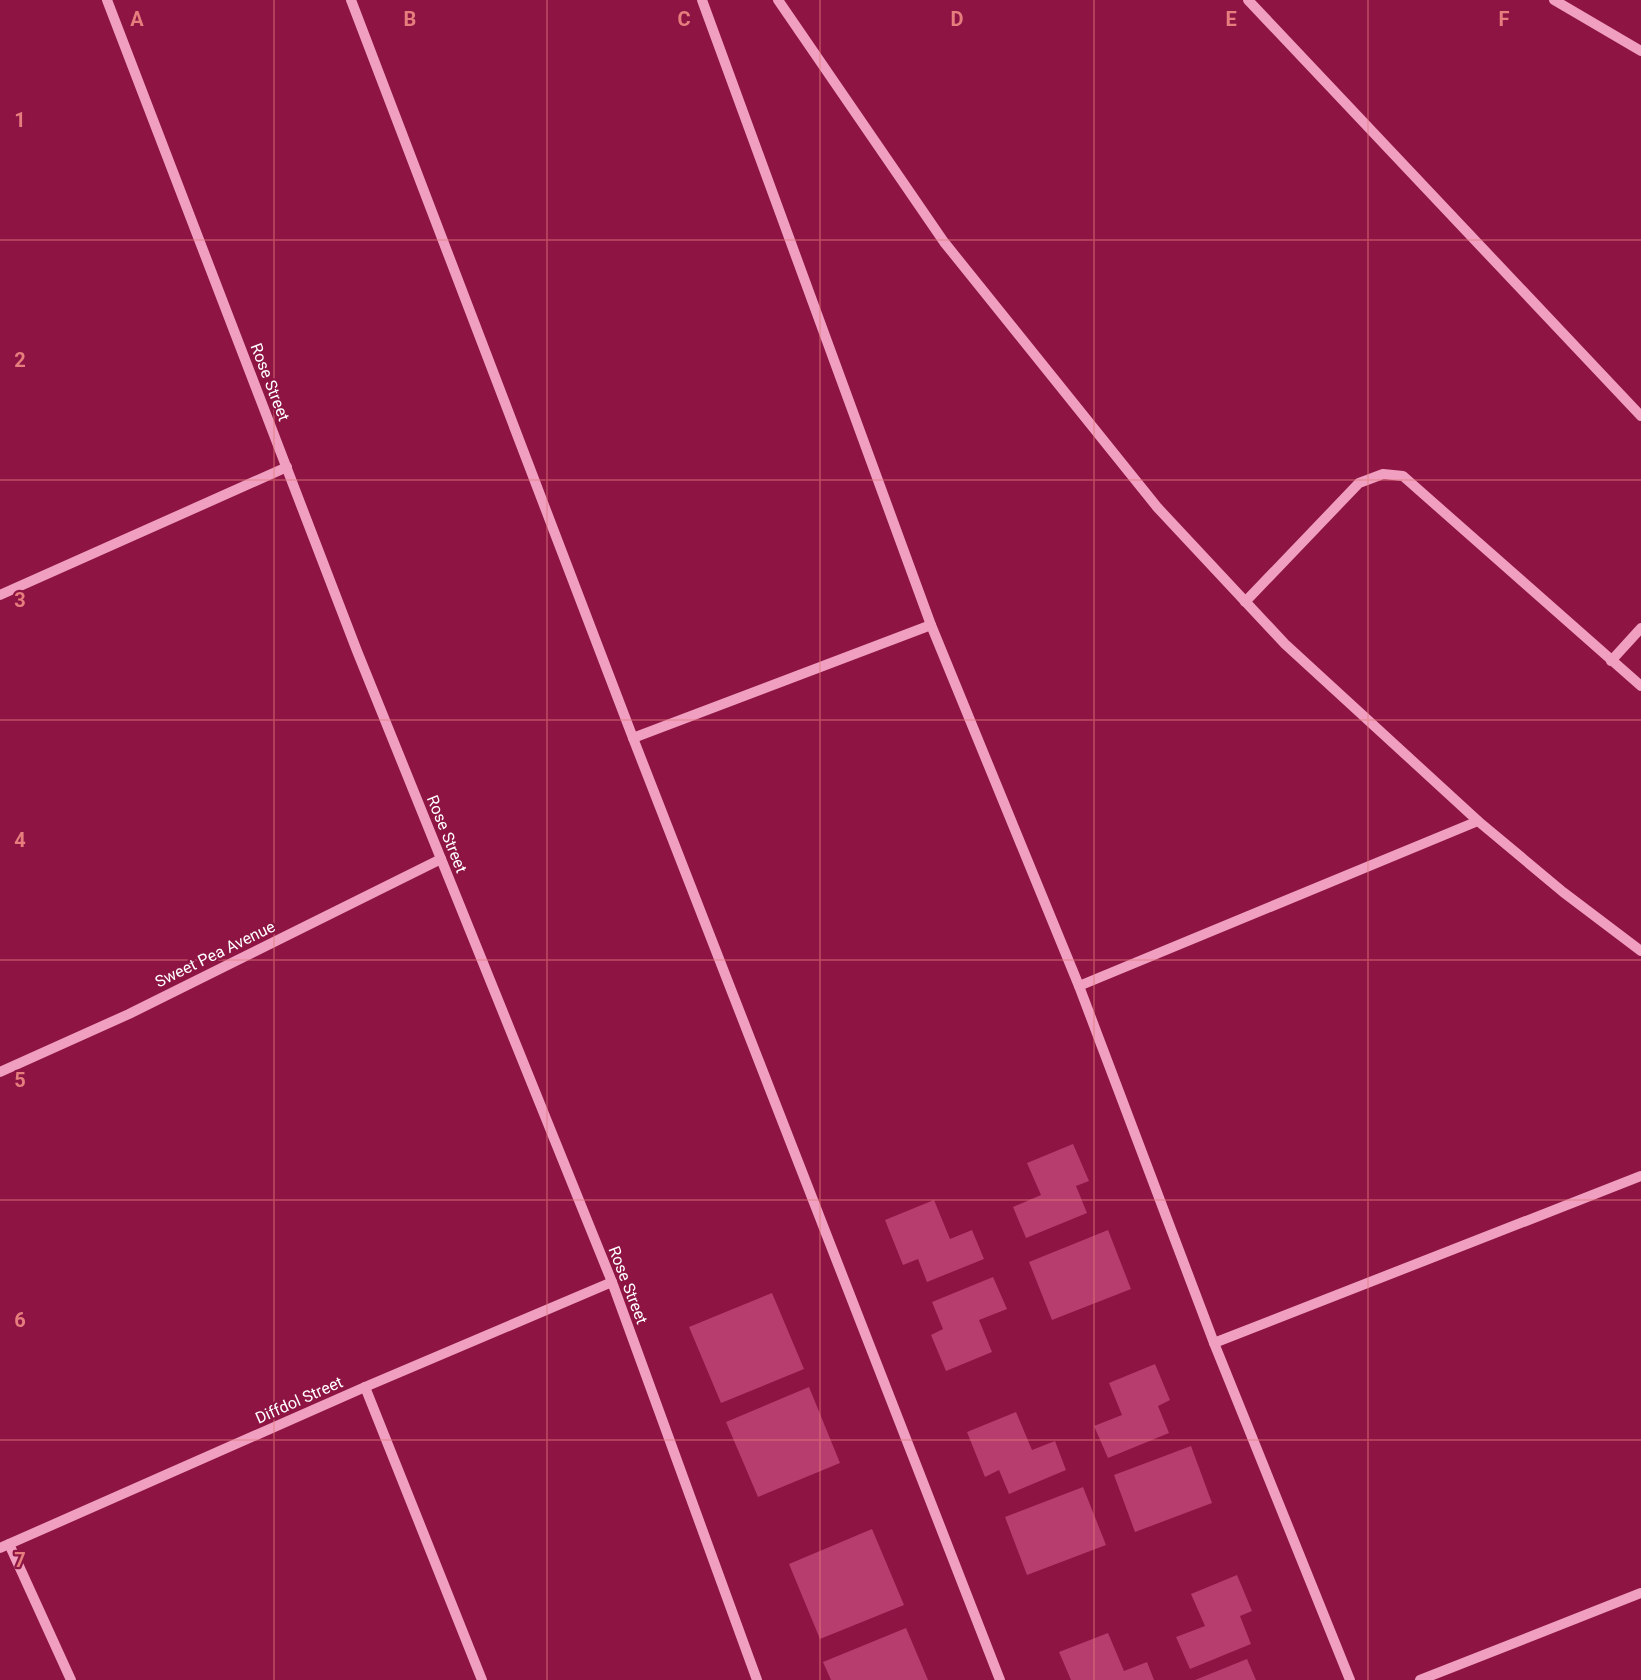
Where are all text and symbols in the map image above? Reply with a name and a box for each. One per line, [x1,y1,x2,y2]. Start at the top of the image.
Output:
text: A [130,7,144,31]
text: B [404,7,416,31]
text: C [677,7,691,31]
text: D [951,7,964,31]
text: E [1225,7,1237,31]
text: F [1499,7,1510,31]
text: 1 [14,108,26,132]
street label: Rose Street [246,340,294,424]
text: 2 [14,348,26,372]
text: 3 [14,588,26,612]
street label: Rose Street [423,792,471,876]
text: 4 [14,828,26,852]
street label: Sweet Pea Avenue [152,917,278,991]
text: 5 [14,1068,26,1092]
street label: Rose Street [604,1243,652,1327]
text: 6 [14,1308,26,1332]
street label: Diffdol Street [252,1372,346,1428]
text: 7 [14,1548,26,1572]

